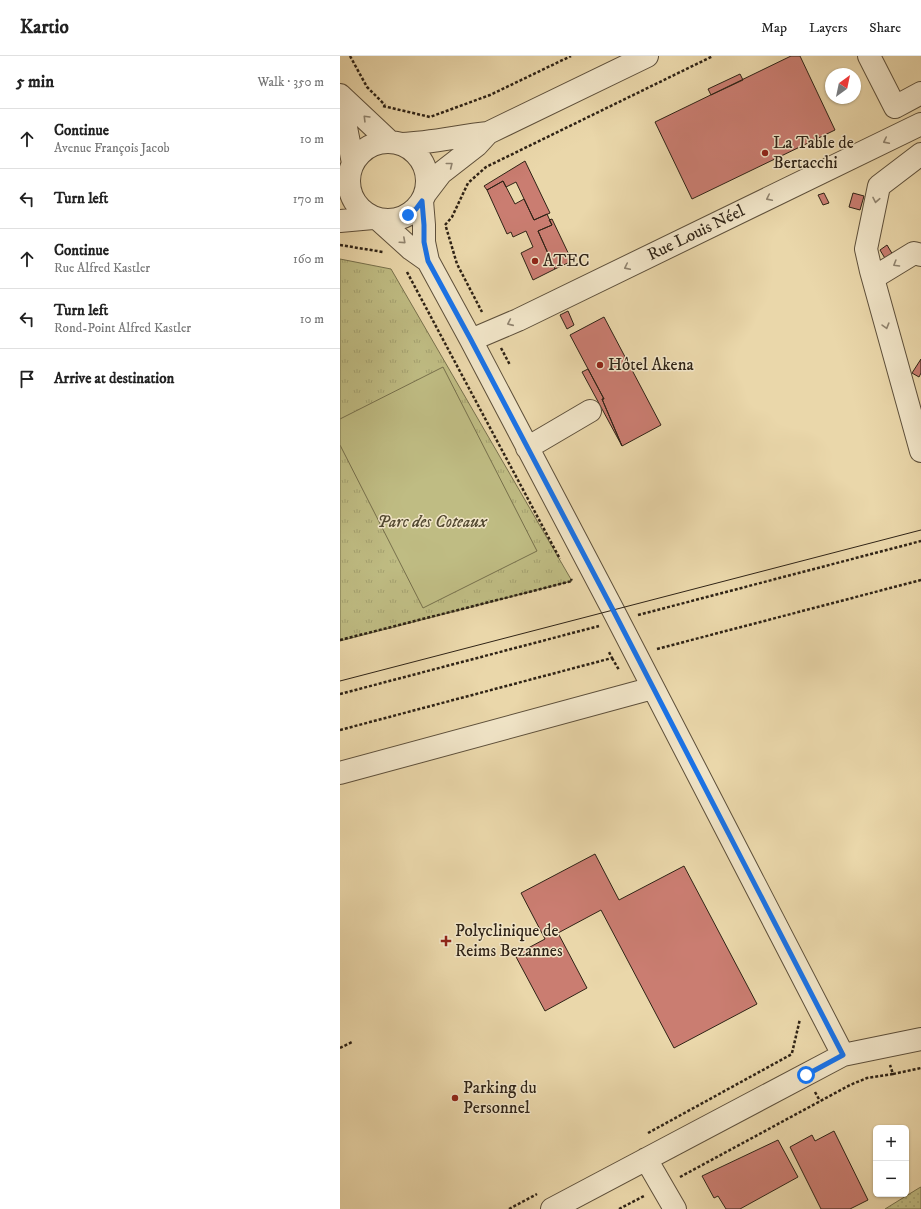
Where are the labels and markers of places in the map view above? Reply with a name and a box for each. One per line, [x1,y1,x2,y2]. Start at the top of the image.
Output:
place label: La Table de Bertacchi [773,132,854,174]
marker: La Table de Bertacchi [760,148,770,158]
place label: ATEC [543,250,590,272]
marker: ATEC [530,256,540,266]
place label: Hôtel Akena [608,354,695,376]
marker: Hôtel Akena [595,360,605,370]
place label: Polyclinique de Reims Bezannes [455,920,563,962]
marker: Polyclinique de Reims Bezannes [440,935,452,947]
place label: Parking du Personnel [463,1077,537,1119]
marker: Parking du Personnel [450,1093,460,1103]

